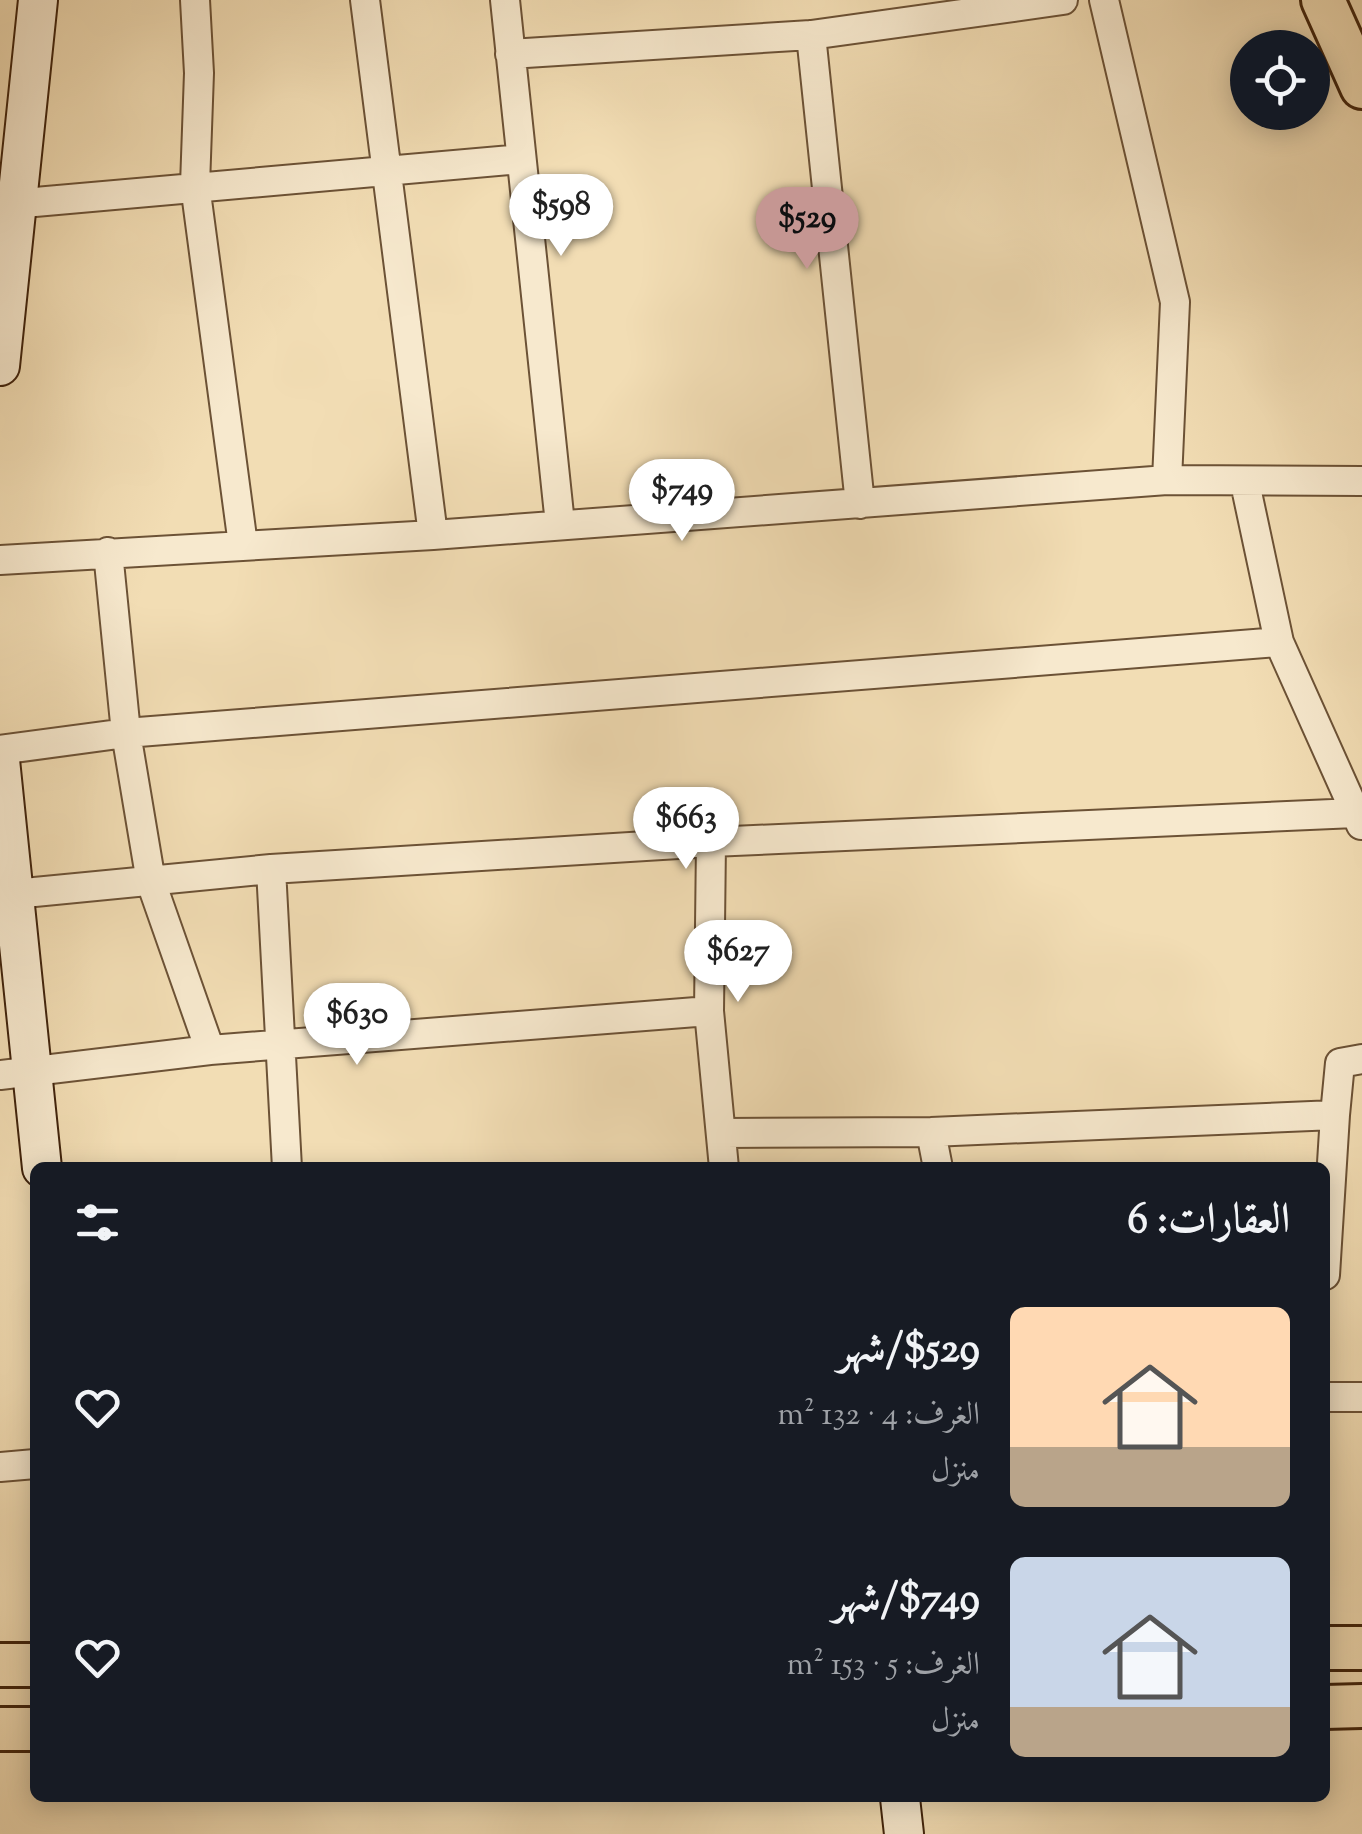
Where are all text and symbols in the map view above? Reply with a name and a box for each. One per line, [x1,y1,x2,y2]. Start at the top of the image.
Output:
map controls [1230,30,1330,130]
button: locate [1230,30,1330,130]
pin: $598 [502,174,620,259]
text: $598 [531,183,591,229]
pin: $529 [748,187,866,272]
text: $529 [778,196,836,242]
pin: $749 [623,459,741,544]
text: $749 [651,468,713,514]
pin: $663 [627,787,745,872]
text: $663 [655,796,717,842]
pin: $627 [679,920,797,1005]
text: $627 [706,929,770,975]
pin: $630 [298,983,416,1068]
text: $630 [326,992,388,1038]
text: العقارات: 6 [1127,1192,1290,1252]
icon: filters [70,1195,125,1250]
text: $529/شهر [838,1321,980,1381]
icon: home [1090,1347,1210,1467]
icon: heart [70,1380,125,1435]
text: الغرف: 4 · 132 m² [777,1393,980,1439]
text: منزل [931,1449,980,1495]
text: $749/شهر [833,1571,980,1631]
icon: home [1090,1597,1210,1717]
icon: heart [70,1630,125,1685]
text: الغرف: 5 · 153 m² [787,1643,980,1689]
text: منزل [931,1699,980,1745]

